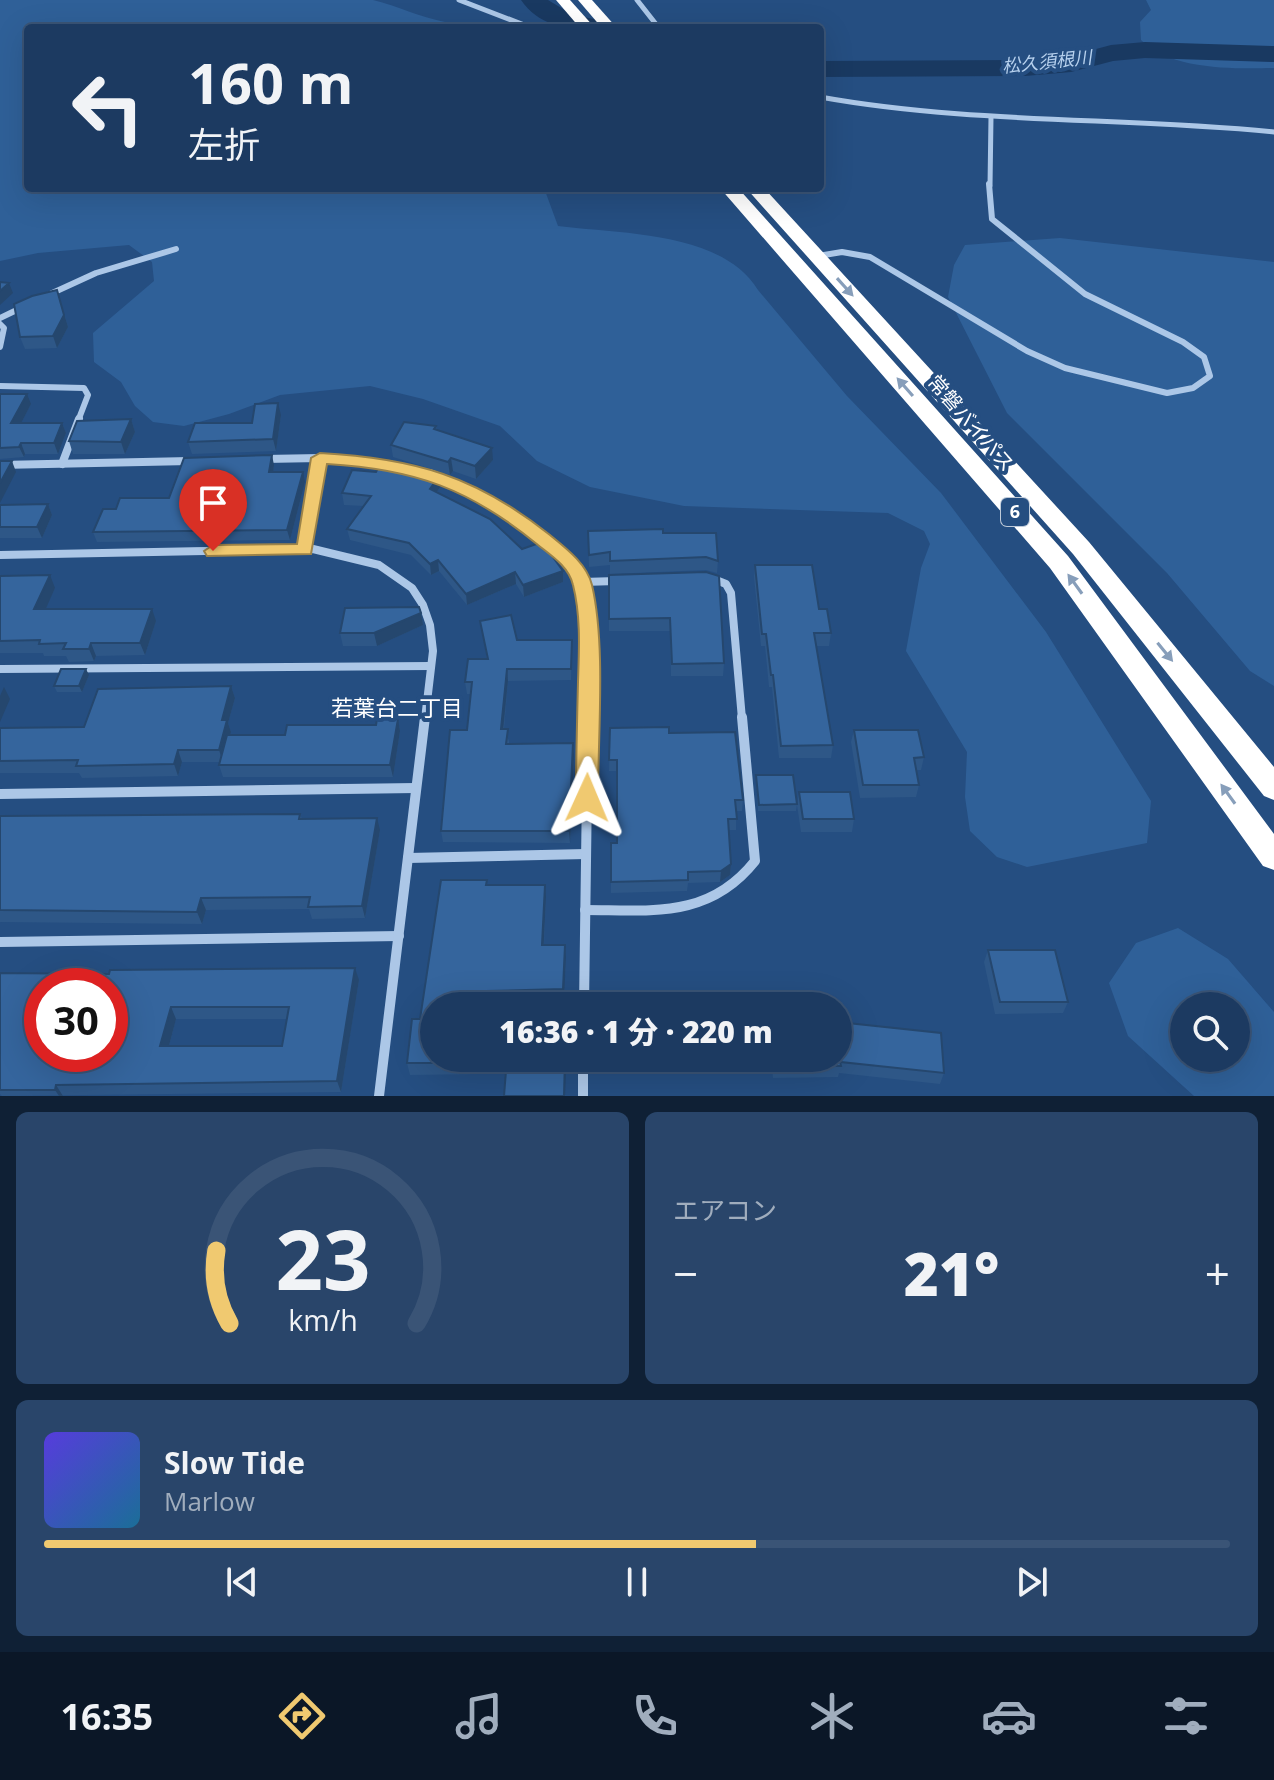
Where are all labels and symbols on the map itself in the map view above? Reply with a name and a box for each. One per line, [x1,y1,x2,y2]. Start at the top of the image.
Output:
water label: 松久須根川 [1001,44,1095,78]
one-way arrow [836,277,853,297]
street label: 常磐バイパス [922,369,1021,477]
one-way arrow [897,378,914,398]
pin [179,469,247,551]
road number: 6 [1001,498,1029,526]
one-way arrow [1068,573,1083,594]
one-way arrow [1156,642,1173,662]
district label: 若葉台二丁目 [331,692,463,722]
position arrow [545,756,629,840]
one-way arrow [1221,783,1236,804]
speed limit sign: 30 [24,968,128,1072]

